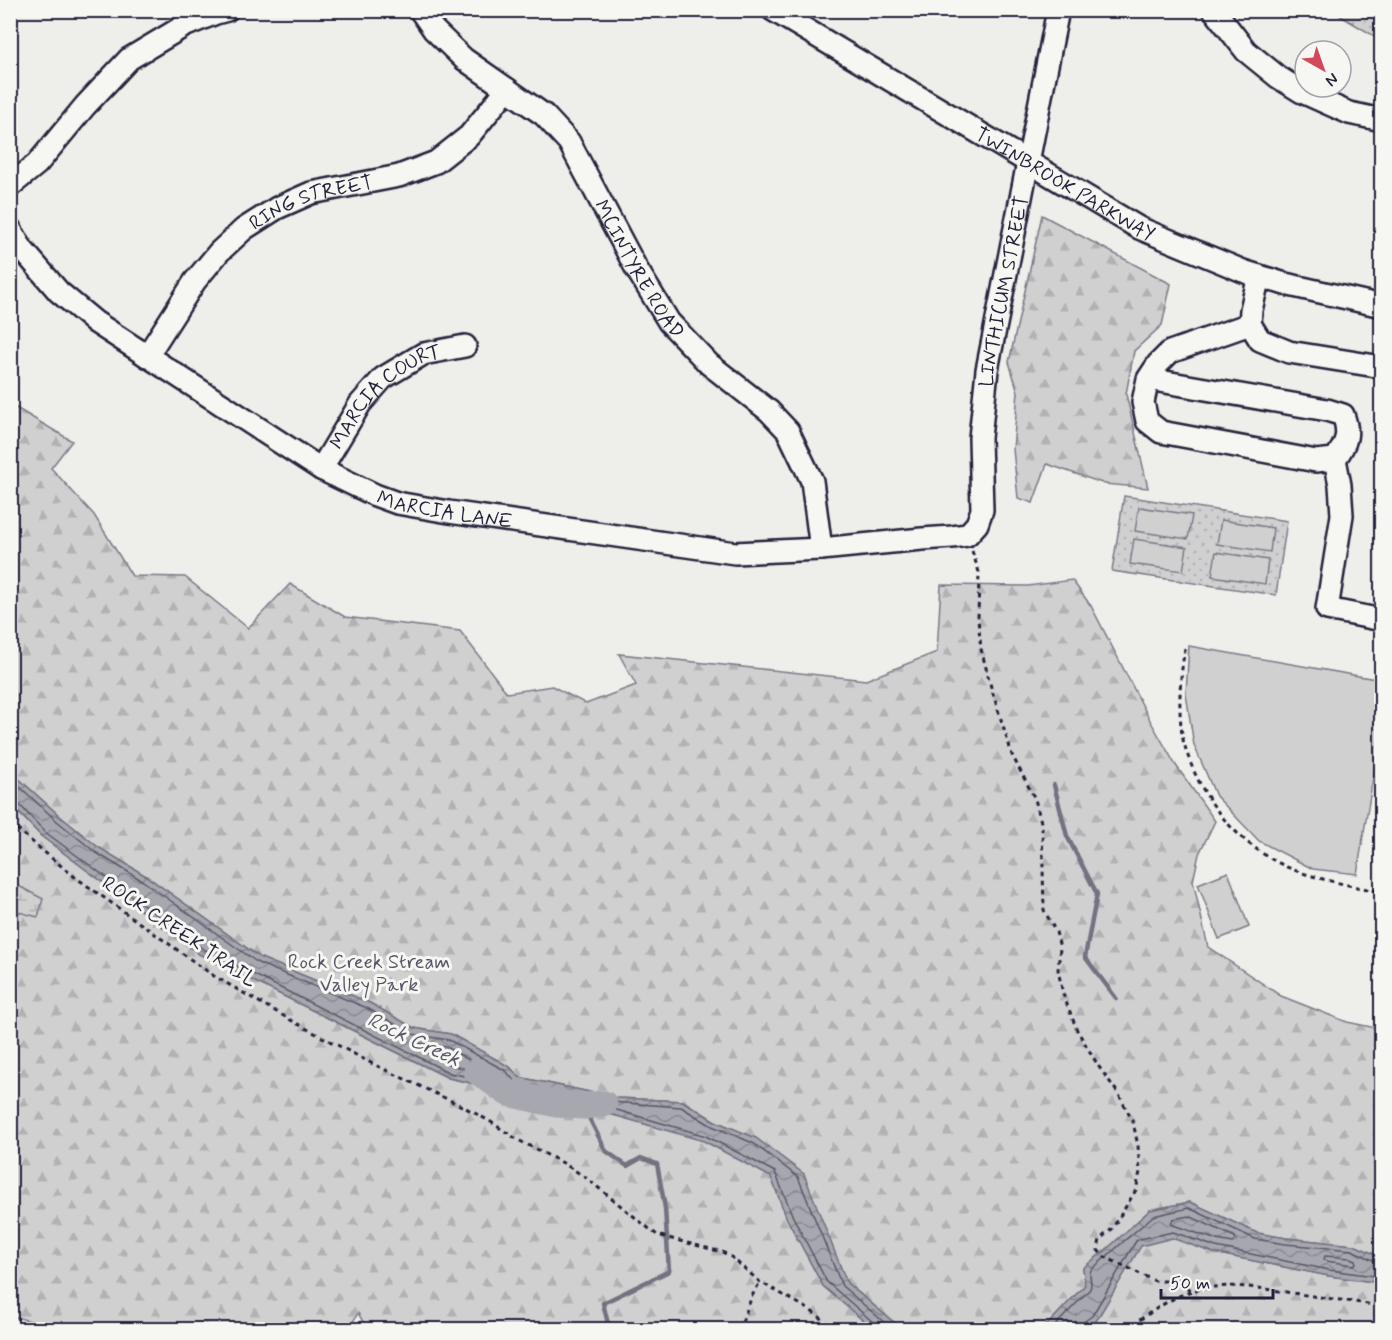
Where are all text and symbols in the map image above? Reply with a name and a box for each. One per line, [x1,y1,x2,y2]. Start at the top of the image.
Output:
north arrow [1293,39,1353,99]
text: N [1321,68,1343,91]
street label: TWINBROOK PARKWAY [969,121,1159,248]
street label: RING STREET [244,169,375,237]
street label: LINTHICUM STREET [973,193,1036,388]
street label: MCINTYRE ROAD [587,195,690,345]
street label: MARCIA COURT [324,339,443,455]
street label: MARCIA LANE [373,485,514,536]
street label: ROCK CREEK TRAIL [96,870,262,994]
park label: Rock Creek Stream Valley Park [288,949,450,999]
water label: Rock Creek [363,1006,465,1074]
scale bar [1161,1262,1274,1300]
text: 50 m [1170,1272,1210,1296]

